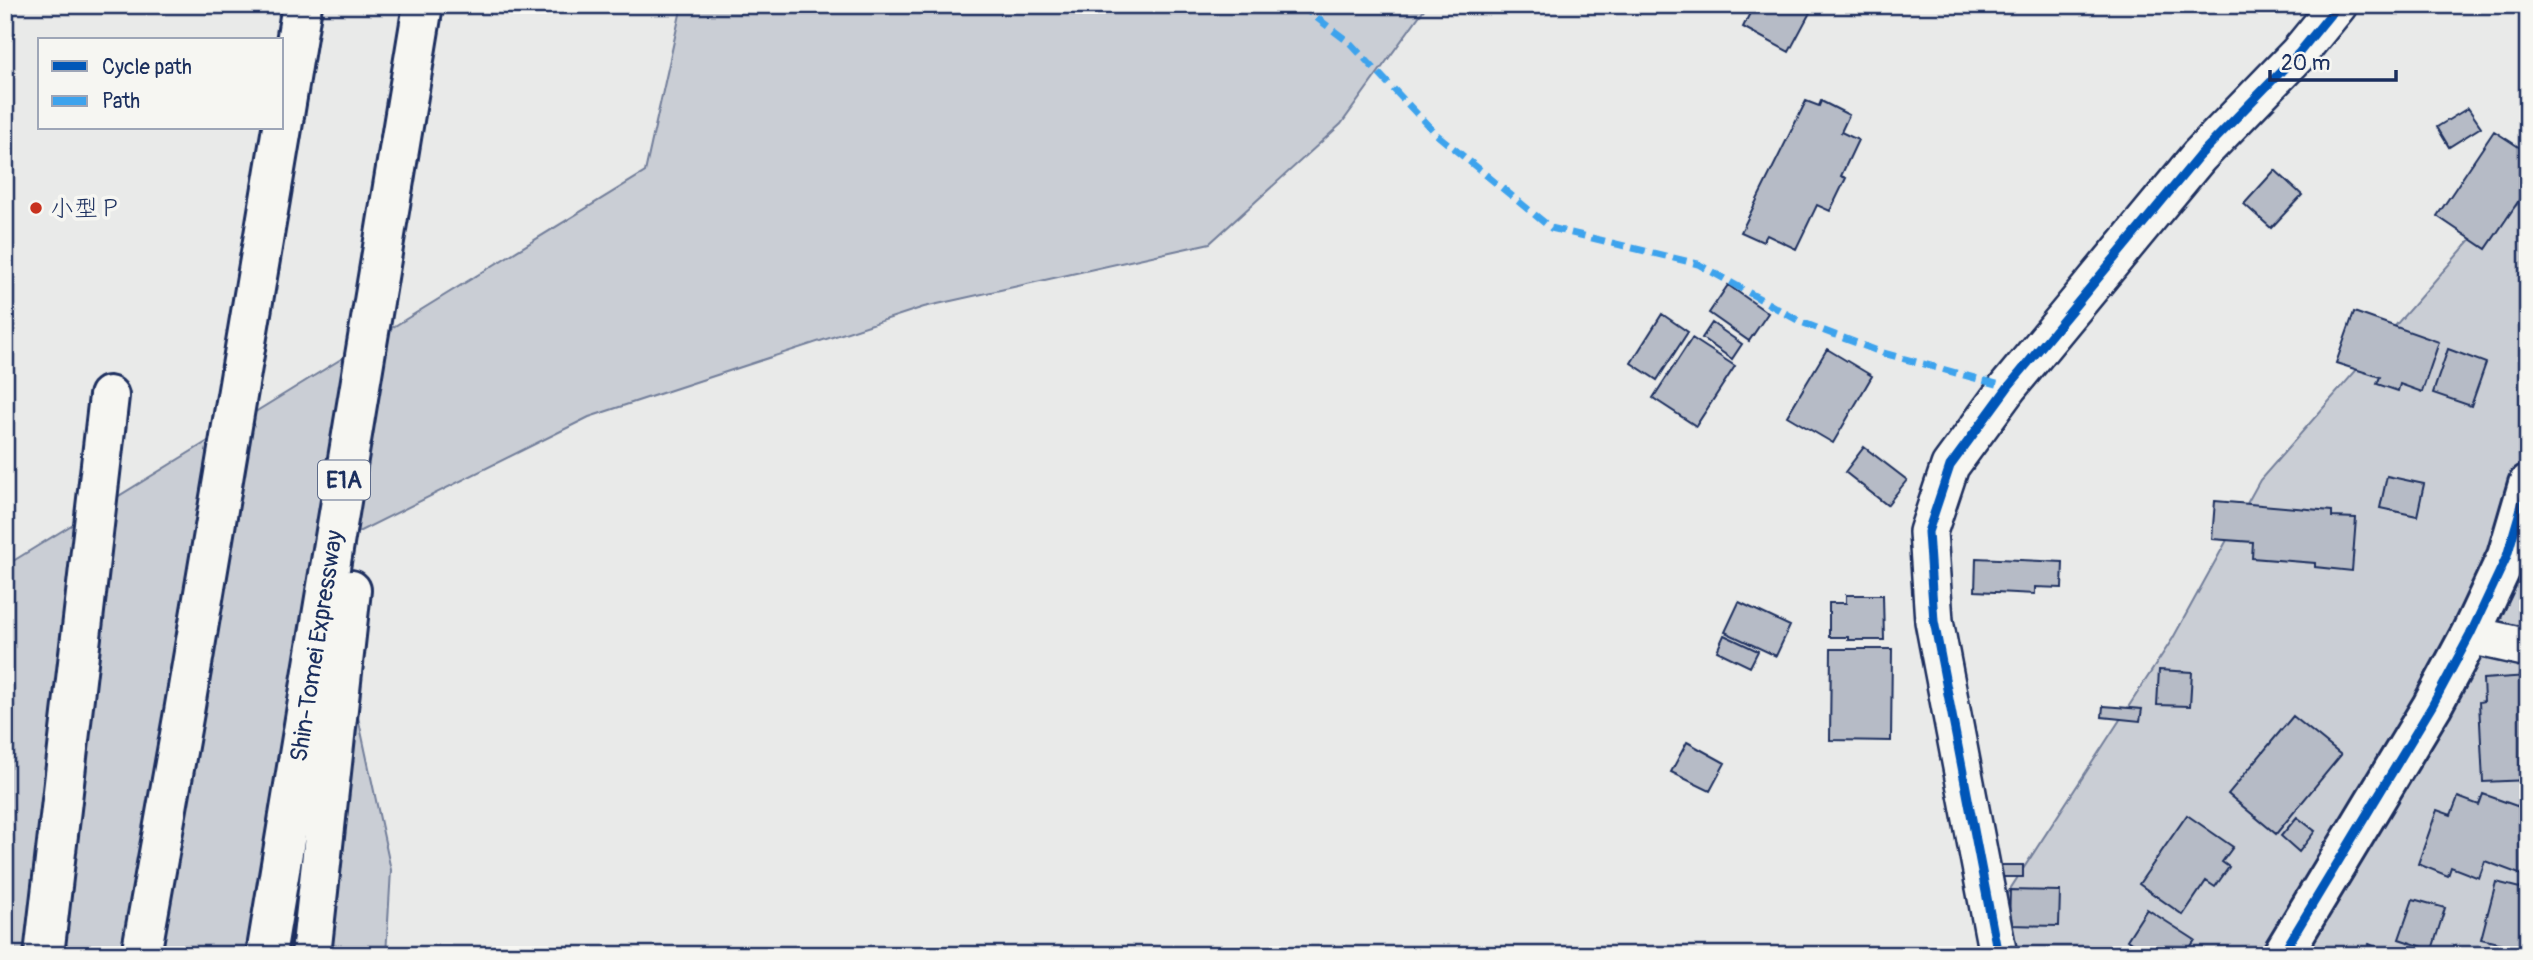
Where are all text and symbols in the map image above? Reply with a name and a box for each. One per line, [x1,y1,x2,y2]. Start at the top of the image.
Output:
legend [38,38,284,130]
scale bar [2270,38,2396,82]
text: 20 m [2281,50,2330,77]
text: Cycle path [102,54,192,81]
text: Path [102,88,140,115]
place label: 小型Ｐ [50,194,122,223]
marker: 小型Ｐ [28,200,44,216]
road number: E1A [318,460,370,500]
street label: Shin-Tomei Expressway [284,528,350,764]

